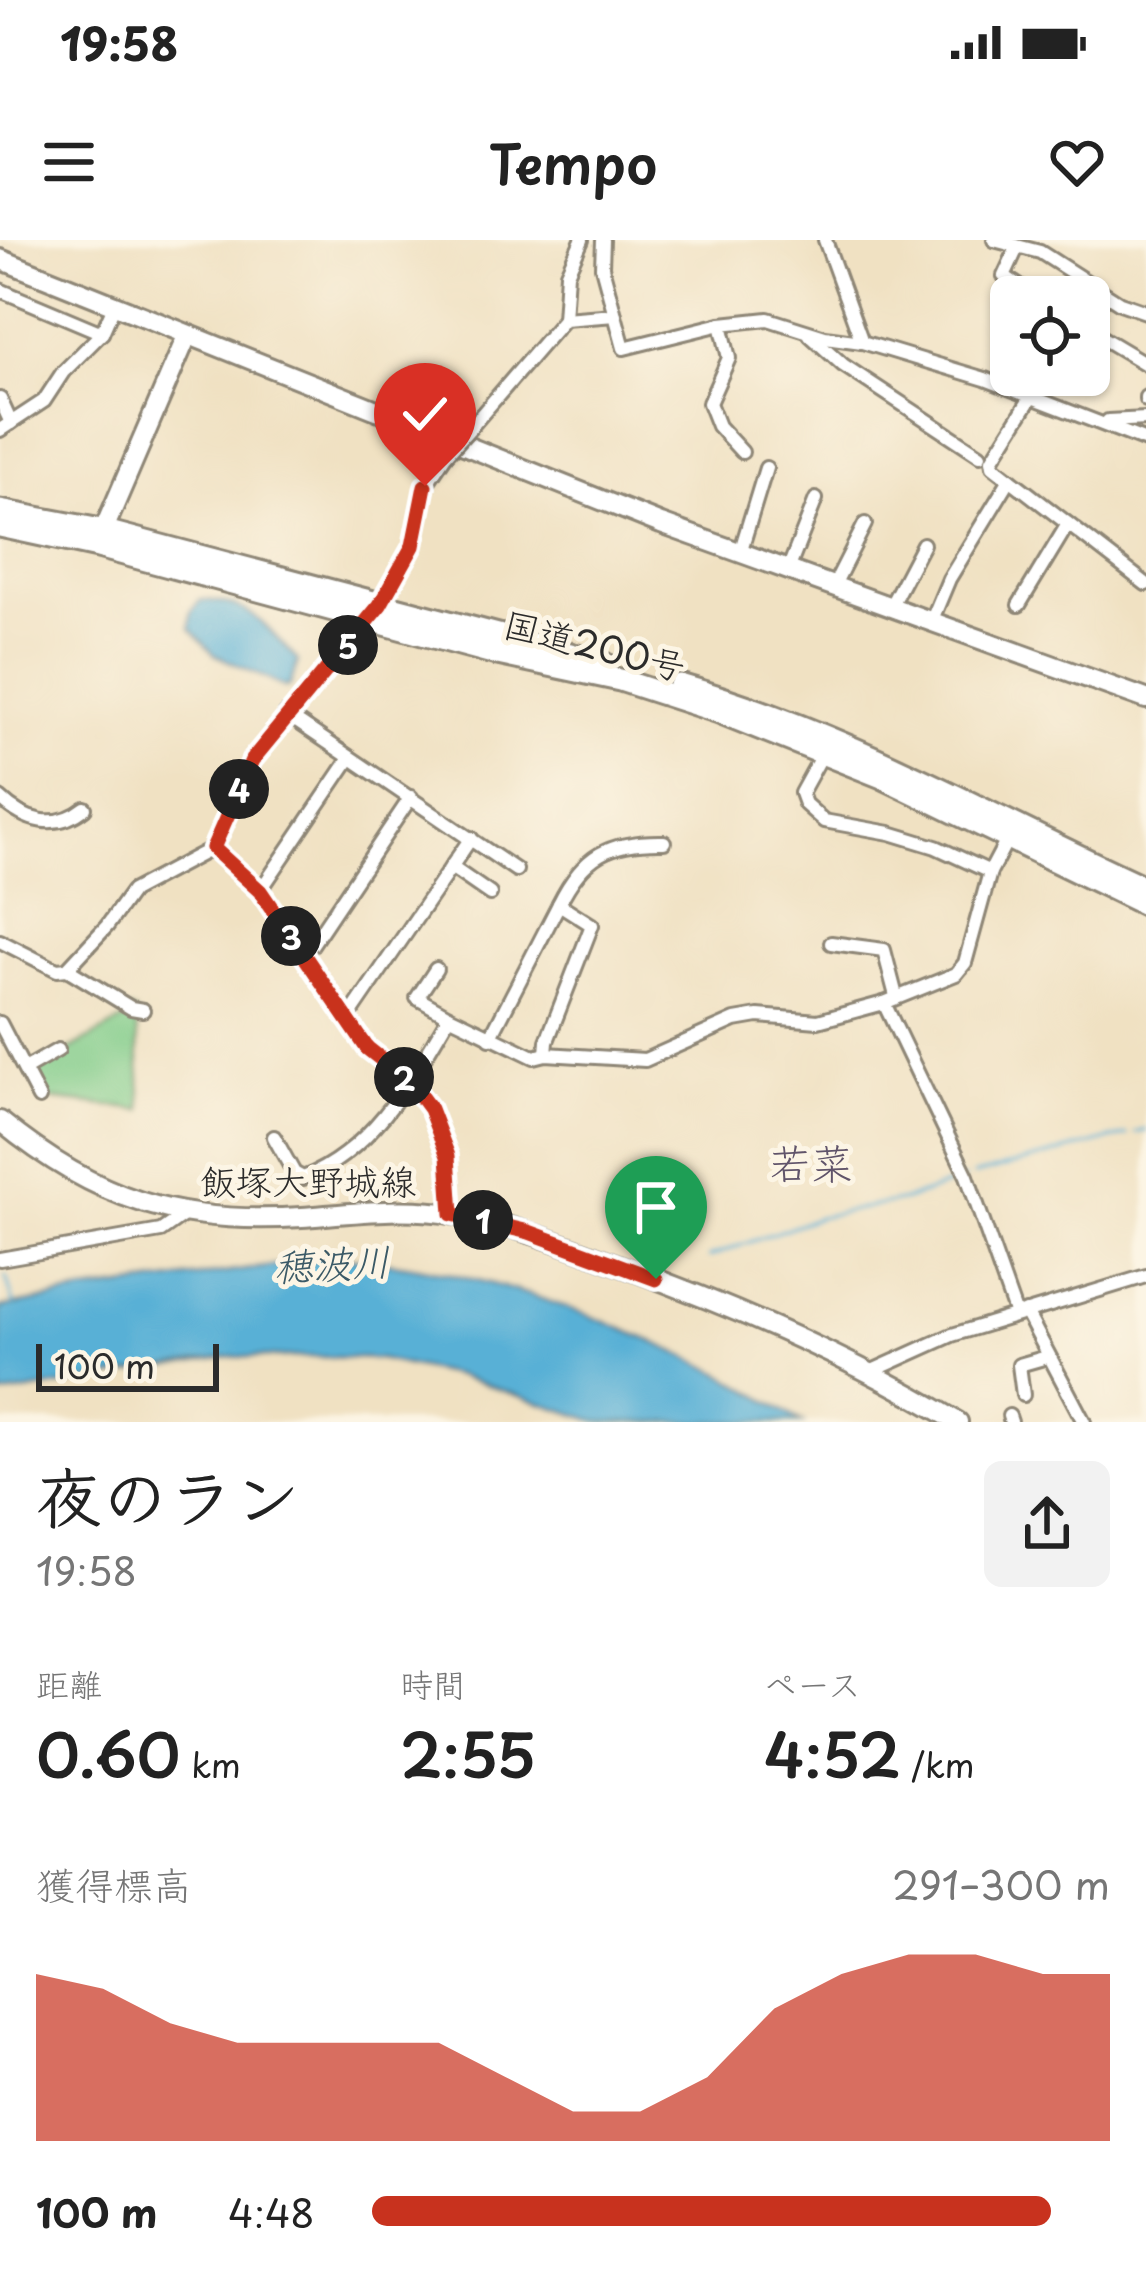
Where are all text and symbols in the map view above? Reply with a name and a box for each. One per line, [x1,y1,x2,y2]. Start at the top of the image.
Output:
text: 19:58 [60,8,179,76]
text: Tempo [489,122,657,203]
icon: menu [36,129,102,195]
icon: heart [1044,129,1110,195]
map controls [990,276,1110,396]
button: locate [990,276,1110,396]
pin [374,363,476,486]
icon: check [392,381,458,447]
street label: 国道200号 [498,595,692,693]
pin: 5 [318,615,378,675]
text: 5 [337,620,359,670]
pin: 4 [209,759,269,819]
text: 4 [228,764,250,814]
pin: 3 [261,906,321,966]
text: 3 [280,911,302,961]
pin: 2 [374,1047,434,1107]
text: 2 [392,1052,416,1102]
district label: 若菜 [769,1130,853,1193]
street label: 飯塚大野城線 [200,1153,416,1207]
pin [605,1156,707,1279]
icon: arrive [623,1174,689,1240]
pin: 1 [453,1190,513,1250]
text: 1 [475,1195,491,1245]
water label: 穂波川 [272,1229,392,1295]
scale bar [36,1338,219,1391]
text: 100 m [54,1340,155,1390]
text: 夜のラン [36,1445,300,1544]
button: share [984,1461,1110,1587]
text: 19:58 [36,1540,137,1599]
text: 距離 [36,1658,102,1708]
text: 時間 [400,1658,466,1708]
text: ペース [764,1658,861,1708]
text: 0.60 [36,1708,180,1798]
text: 2:55 [400,1708,536,1798]
text: 4:52 [764,1708,901,1798]
text: km [180,1739,241,1789]
text: /km [901,1739,975,1789]
text: 獲得標高 [36,1854,192,1913]
text: 291–300 m [892,1854,1110,1913]
text: 100 m [36,2182,158,2241]
text: 4:48 [228,2182,315,2241]

